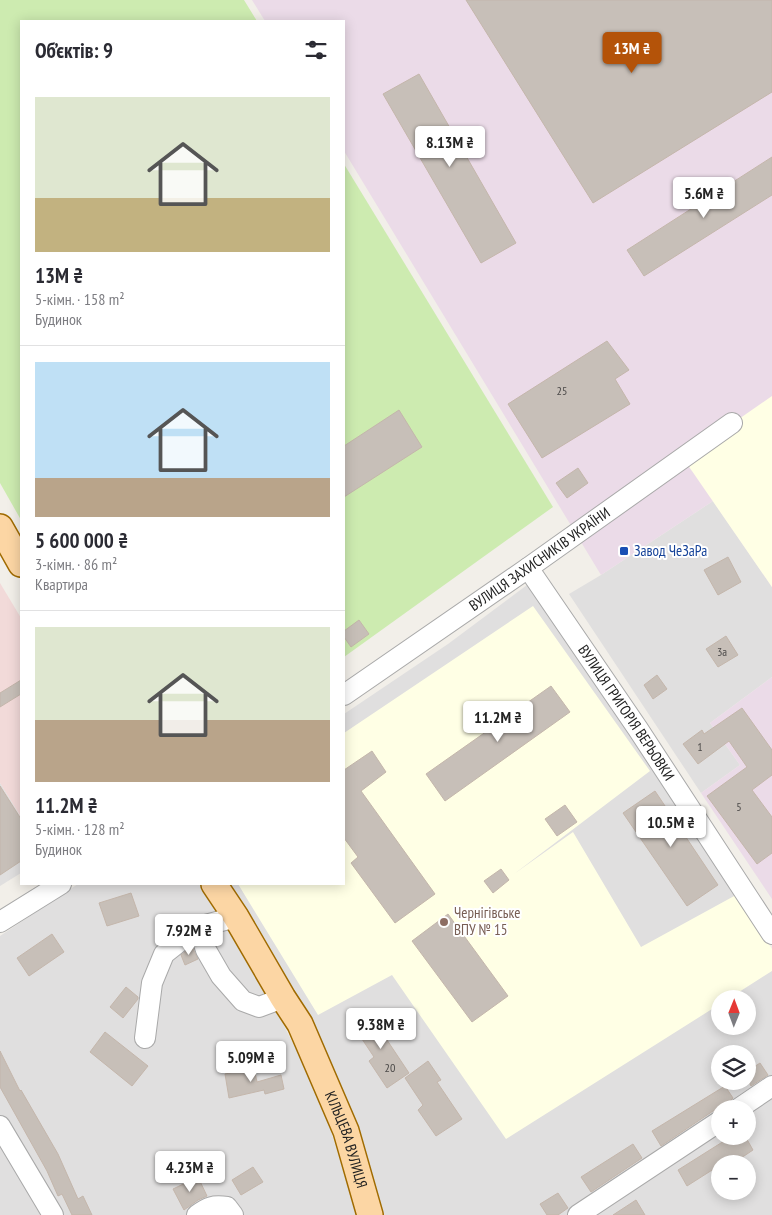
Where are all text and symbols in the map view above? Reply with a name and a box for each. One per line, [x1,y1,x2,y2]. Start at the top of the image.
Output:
pin: 13M ₴ [597,32,667,74]
icon: filters [302,36,330,64]
text: Об’єктів: 9 [35,37,113,64]
text: 13M ₴ [614,38,650,58]
pin: 8.13M ₴ [404,126,496,168]
icon: home [138,129,228,219]
text: 8.13M ₴ [426,132,474,152]
pin: 5.6M ₴ [663,176,745,219]
text: 5.6M ₴ [684,183,724,203]
text: 13M ₴ [35,262,83,289]
text: 5-кімн. · 158 m² [35,289,125,309]
text: Будинок [35,309,82,329]
house number: 25 [557,383,567,398]
icon: home [138,395,228,485]
street label: ВУЛИЦЯ ЗАХИСНИКІВ УКРАЇНИ [465,503,613,615]
text: 5 600 000 ₴ [35,527,128,554]
place label: Завод ЧеЗаРа [634,541,707,560]
marker: Завод ЧеЗаРа [618,545,630,557]
text: 3-кімн. · 86 m² [35,554,117,574]
text: Квартира [35,574,88,594]
street label: ВУЛИЦЯ ГРИГОРІЯ ВЕРЬОВКИ [574,641,679,784]
house number: 3а [717,644,727,659]
icon: home [138,660,228,750]
pin: 11.2M ₴ [452,700,544,743]
text: 11.2M ₴ [474,707,522,727]
house number: 1 [697,739,703,754]
text: 11.2M ₴ [35,792,98,819]
house number: 5 [736,799,742,814]
pin: 10.5M ₴ [625,806,717,848]
text: 10.5M ₴ [647,812,695,832]
text: 5-кімн. · 128 m² [35,819,125,839]
text: Будинок [35,839,82,859]
place label: Чернігівське ВПУ № 15 [454,903,520,939]
pin: 7.92M ₴ [143,914,235,956]
marker: Чернігівське ВПУ № 15 [438,916,450,928]
text: 7.92M ₴ [166,920,212,940]
north arrow [711,990,756,1035]
map controls [711,990,756,1200]
pin: 9.38M ₴ [335,1008,427,1050]
text: 9.38M ₴ [357,1014,405,1034]
pin: 5.09M ₴ [205,1040,297,1083]
button: layers [711,1045,756,1090]
text: 5.09M ₴ [227,1047,275,1067]
house number: 20 [385,1060,395,1075]
street label: КІЛЬЦЕВА ВУЛИЦЯ [321,1088,372,1190]
button: + [711,1100,756,1145]
pin: 4.23M ₴ [144,1150,236,1193]
button: − [711,1155,756,1200]
text: 4.23M ₴ [166,1157,214,1177]

